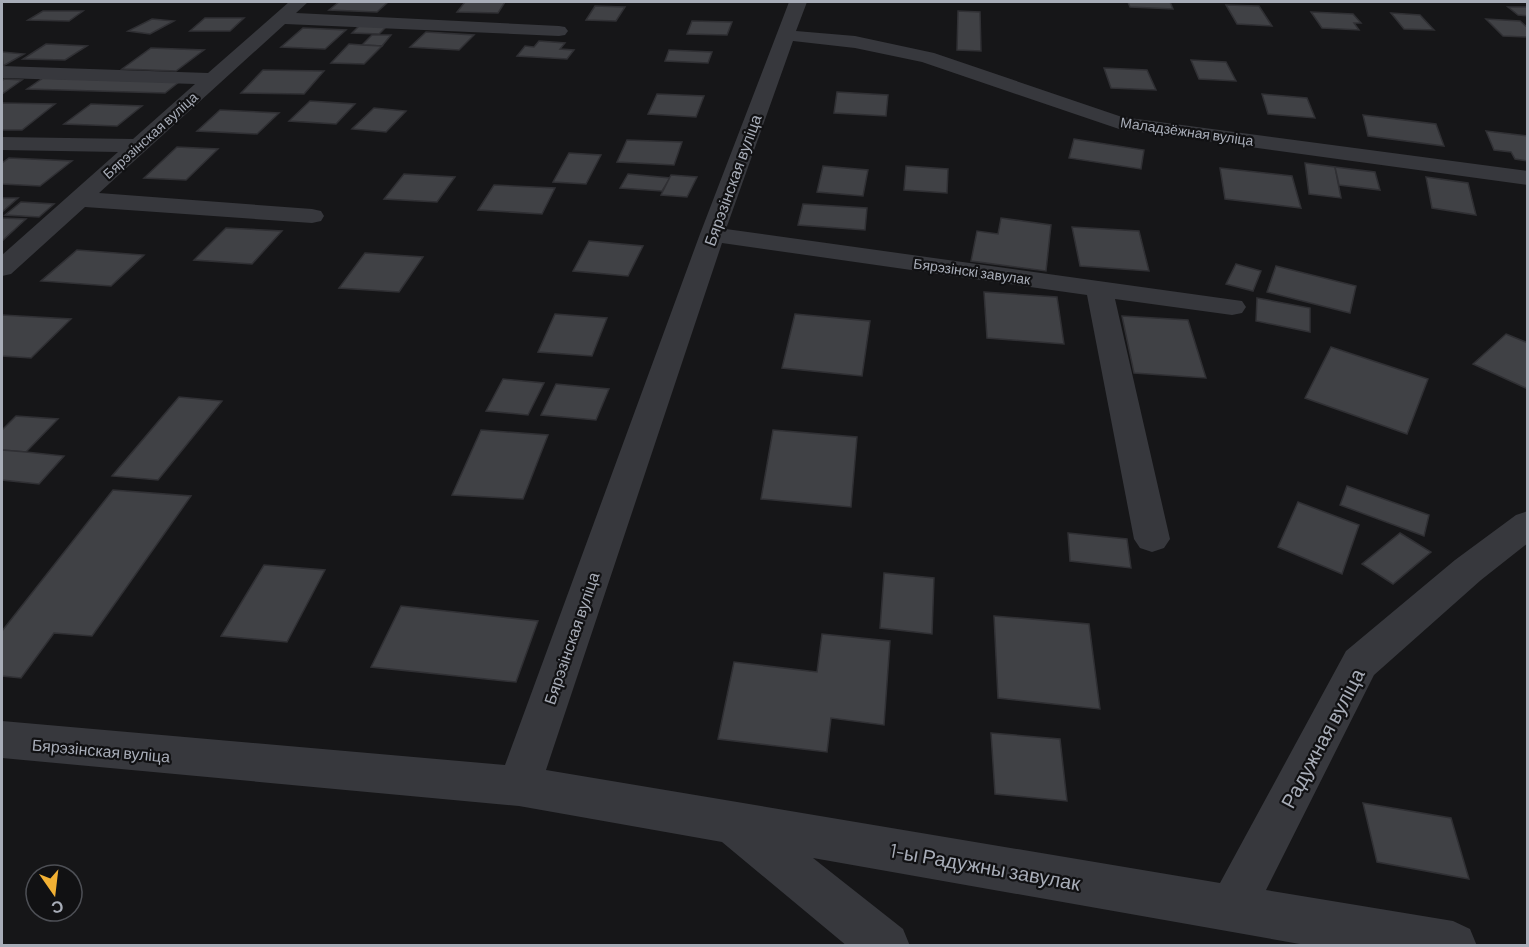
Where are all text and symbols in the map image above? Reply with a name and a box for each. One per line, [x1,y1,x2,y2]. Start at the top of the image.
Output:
street label: Бярэзінская вуліца [99,88,201,182]
street label: Бярэзінская вуліца [699,112,765,248]
street label: Маладзёжная вуліца [1119,113,1255,149]
street label: Бярэзінскі завулак [912,254,1032,288]
street label: Бярэзінская вуліца [539,569,603,707]
street label: Радужная вуліца [1275,663,1369,812]
street label: Бярэзінская вуліца [31,734,171,766]
street label: 1-ы Радужны завулак [888,837,1083,895]
north arrow [24,863,84,923]
text: С [49,897,66,919]

